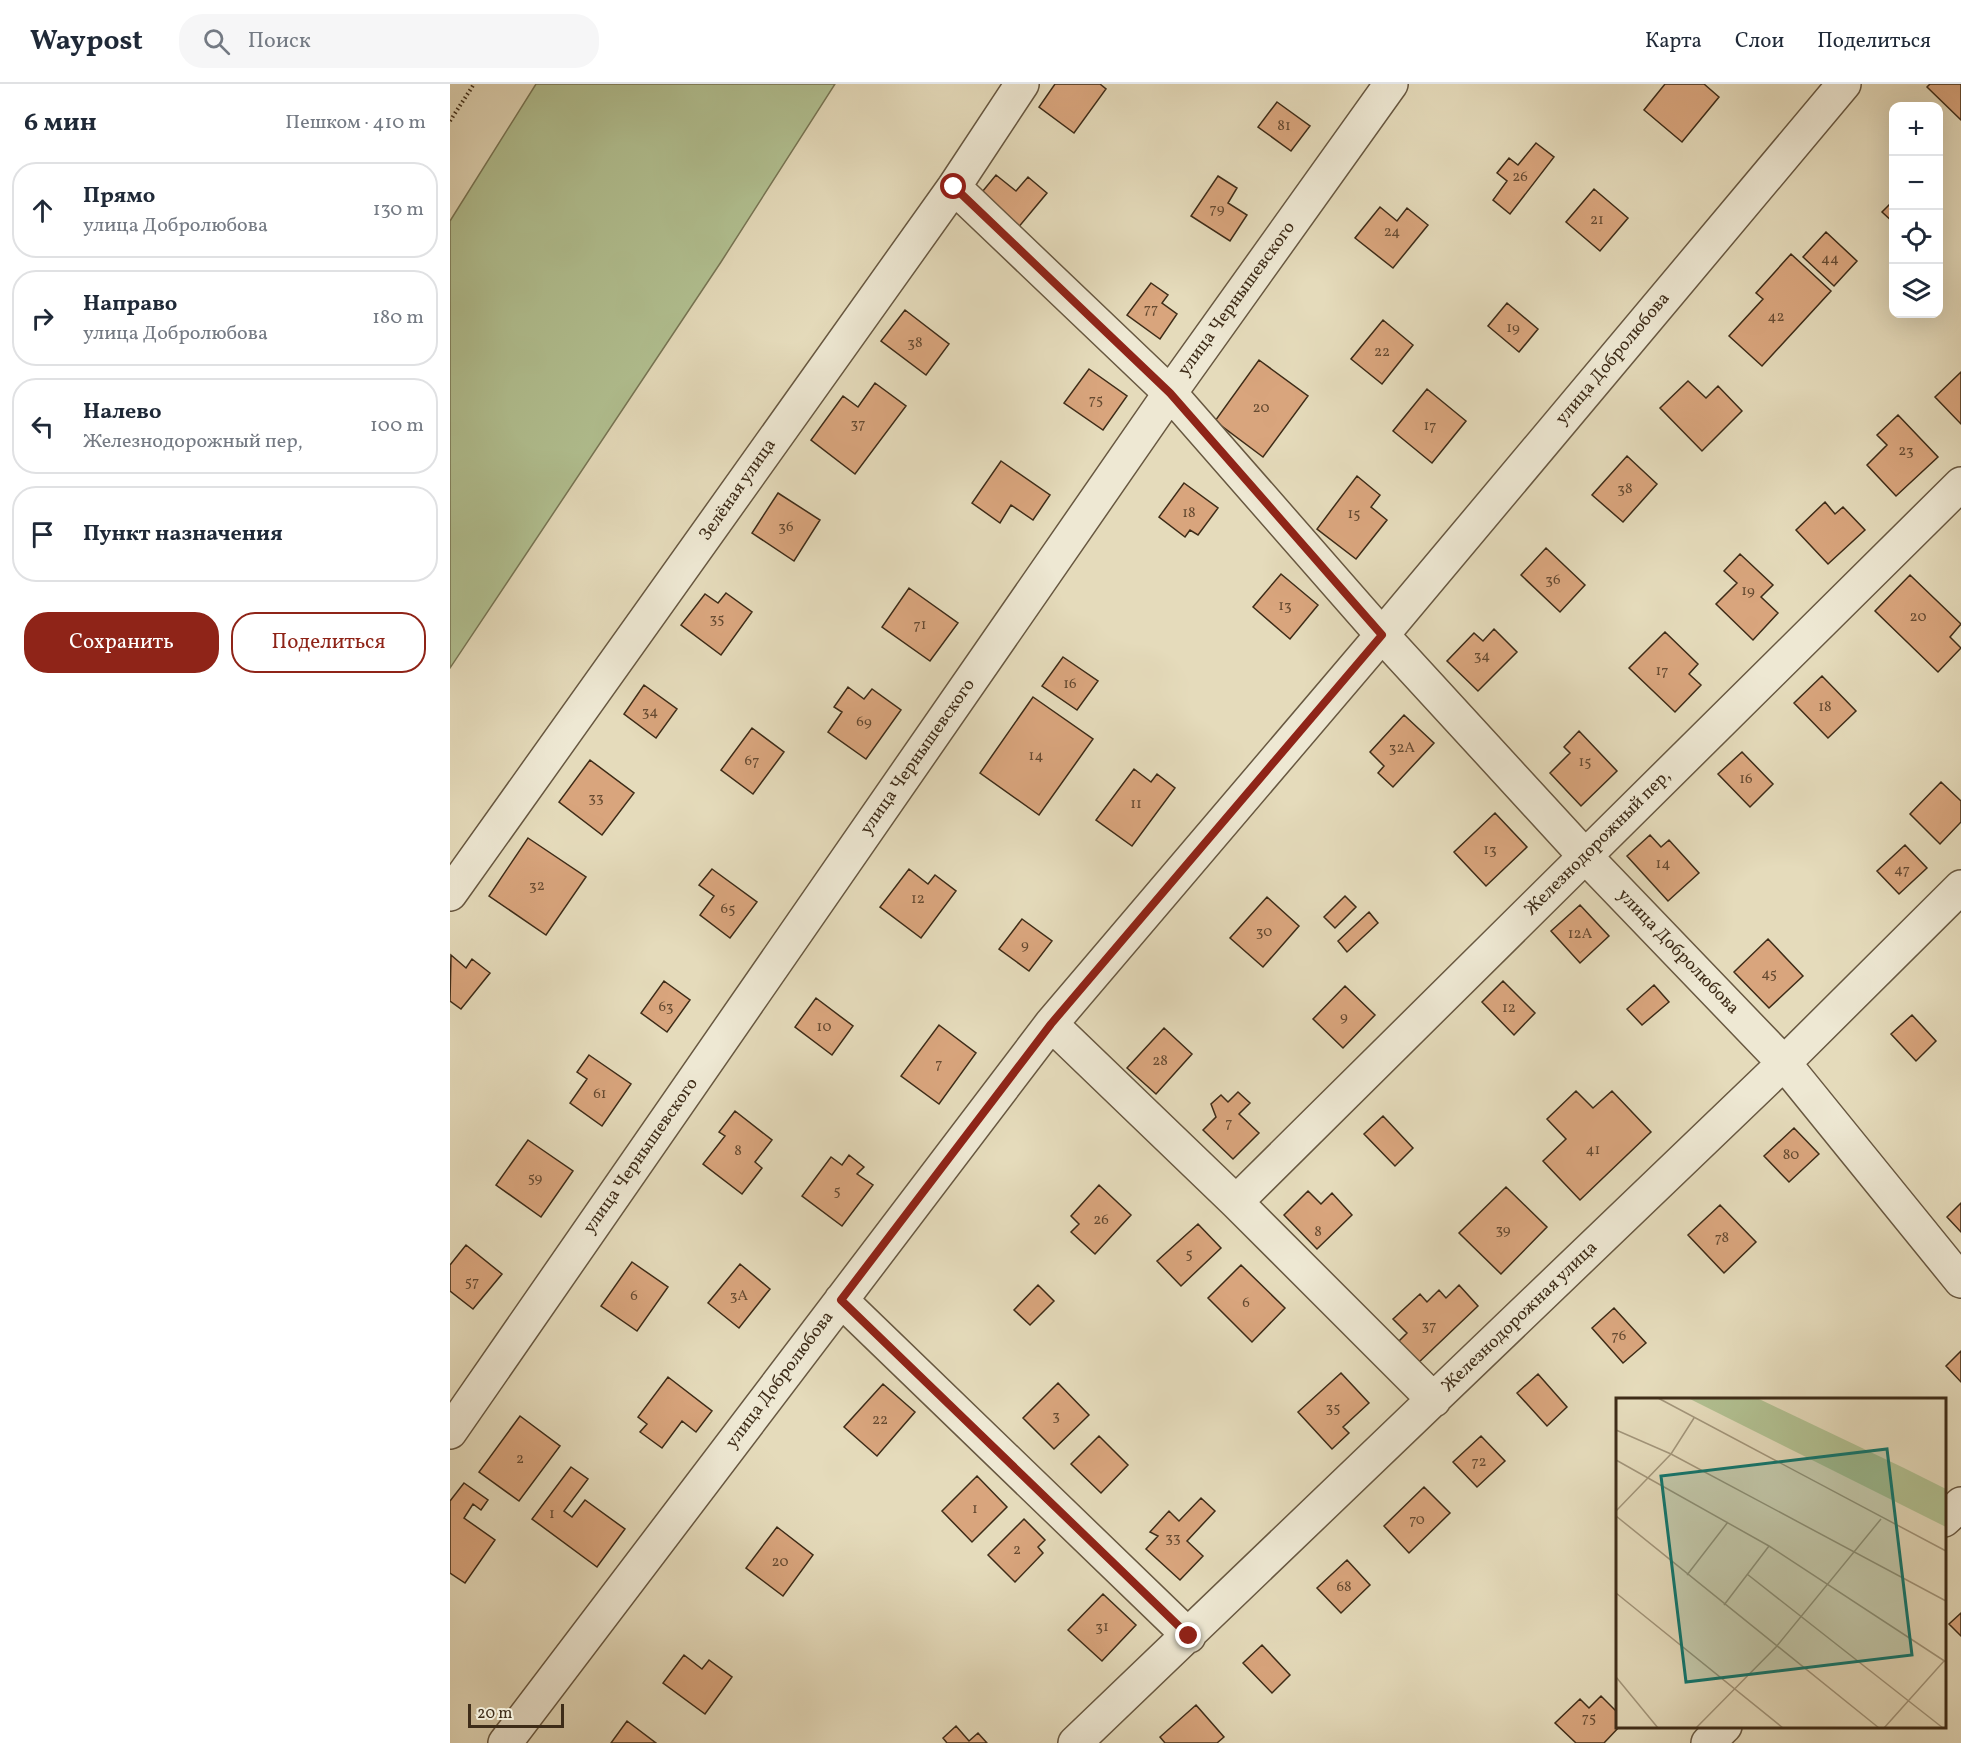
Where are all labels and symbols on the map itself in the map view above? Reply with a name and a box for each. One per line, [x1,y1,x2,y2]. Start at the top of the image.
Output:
house number: 81 [1277,116,1291,137]
house number: 26 [1512,167,1528,188]
route start [940,173,966,199]
house number: 79 [1210,199,1225,220]
house number: 21 [1590,210,1604,231]
street label: улица Чернышевского [1172,217,1302,381]
house number: 24 [1384,222,1400,243]
house number: 44 [1821,249,1839,270]
street label: улица Добролюбова [1550,287,1676,431]
house number: 77 [1144,299,1158,320]
house number: 42 [1767,307,1785,328]
house number: 19 [1506,318,1520,339]
house number: 38 [907,333,923,354]
house number: 22 [1374,342,1390,363]
house number: 75 [1089,390,1103,411]
house number: 20 [1253,398,1269,419]
house number: 37 [851,414,865,435]
house number: 17 [1423,416,1437,437]
street label: Зелёная улица [693,434,783,546]
house number: 23 [1898,441,1914,462]
house number: 38 [1617,479,1633,500]
house number: 18 [1182,503,1196,524]
house number: 15 [1347,504,1361,525]
house number: 36 [778,517,794,538]
house number: 36 [1545,570,1561,591]
house number: 19 [1741,581,1755,602]
house number: 13 [1278,596,1292,617]
house number: 20 [1910,607,1926,628]
house number: 35 [710,609,724,630]
house number: 71 [913,615,927,636]
house number: 34 [1474,646,1490,667]
house number: 17 [1655,661,1669,682]
street label: улица Чернышевского [855,674,981,840]
house number: 16 [1063,674,1077,695]
house number: 18 [1818,697,1832,718]
house number: 34 [642,702,658,723]
house number: 69 [856,712,872,733]
house number: 32А [1389,738,1416,759]
house number: 14 [1029,746,1043,767]
house number: 67 [745,751,759,772]
house number: 15 [1578,752,1592,773]
street label: Железнодорожный пер, [1519,764,1677,922]
house number: 16 [1739,769,1753,790]
house number: 33 [588,788,604,809]
house number: 11 [1130,794,1142,815]
house number: 13 [1483,840,1497,861]
house number: 14 [1656,854,1670,875]
house number: 47 [1894,860,1910,881]
house number: 32 [529,876,545,897]
street label: улица Добролюбова [1611,883,1745,1021]
house number: 12 [911,889,925,910]
house number: 65 [721,899,735,920]
house number: 30 [1256,922,1272,943]
house number: 12А [1568,924,1593,945]
house number: 9 [1021,935,1029,956]
house number: 45 [1761,964,1777,985]
house number: 63 [658,997,674,1018]
house number: 12 [1502,998,1516,1019]
house number: 9 [1340,1007,1348,1028]
house number: 10 [817,1017,831,1038]
house number: 28 [1152,1051,1168,1072]
house number: 7 [935,1054,943,1075]
street label: улица Чернышевского [578,1073,704,1239]
house number: 61 [593,1084,607,1105]
house number: 7 [1225,1113,1233,1134]
house number: 41 [1586,1140,1600,1161]
house number: 8 [734,1141,742,1162]
house number: 80 [1783,1145,1799,1166]
house number: 59 [528,1168,543,1189]
house number: 5 [833,1181,841,1202]
house number: 26 [1093,1210,1109,1231]
house number: 39 [1495,1220,1511,1241]
house number: 8 [1314,1222,1322,1243]
house number: 78 [1715,1228,1729,1249]
street label: Железнодорожная улица [1436,1236,1604,1398]
house number: 5 [1185,1244,1193,1265]
house number: 57 [465,1272,479,1293]
house number: 6 [630,1286,638,1307]
house number: 3А [730,1286,749,1307]
house number: 6 [1242,1293,1250,1314]
street label: улица Добролюбова [720,1306,840,1454]
house number: 37 [1422,1316,1436,1337]
house number: 76 [1612,1326,1626,1347]
house number: 35 [1326,1398,1340,1419]
inset map [1616,1398,1946,1728]
house number: 3 [1052,1406,1060,1427]
house number: 22 [872,1410,888,1431]
house number: 2 [516,1449,524,1470]
house number: 72 [1471,1452,1487,1473]
house number: 1 [972,1499,978,1520]
house number: 1 [549,1504,555,1525]
house number: 70 [1409,1510,1425,1531]
house number: 33 [1165,1528,1181,1549]
house number: 2 [1013,1540,1021,1561]
house number: 20 [772,1552,788,1573]
house number: 68 [1336,1577,1352,1598]
house number: 31 [1095,1617,1109,1638]
route end [1175,1622,1201,1648]
scale bar [468,1701,564,1728]
house number: 75 [1582,1708,1596,1729]

